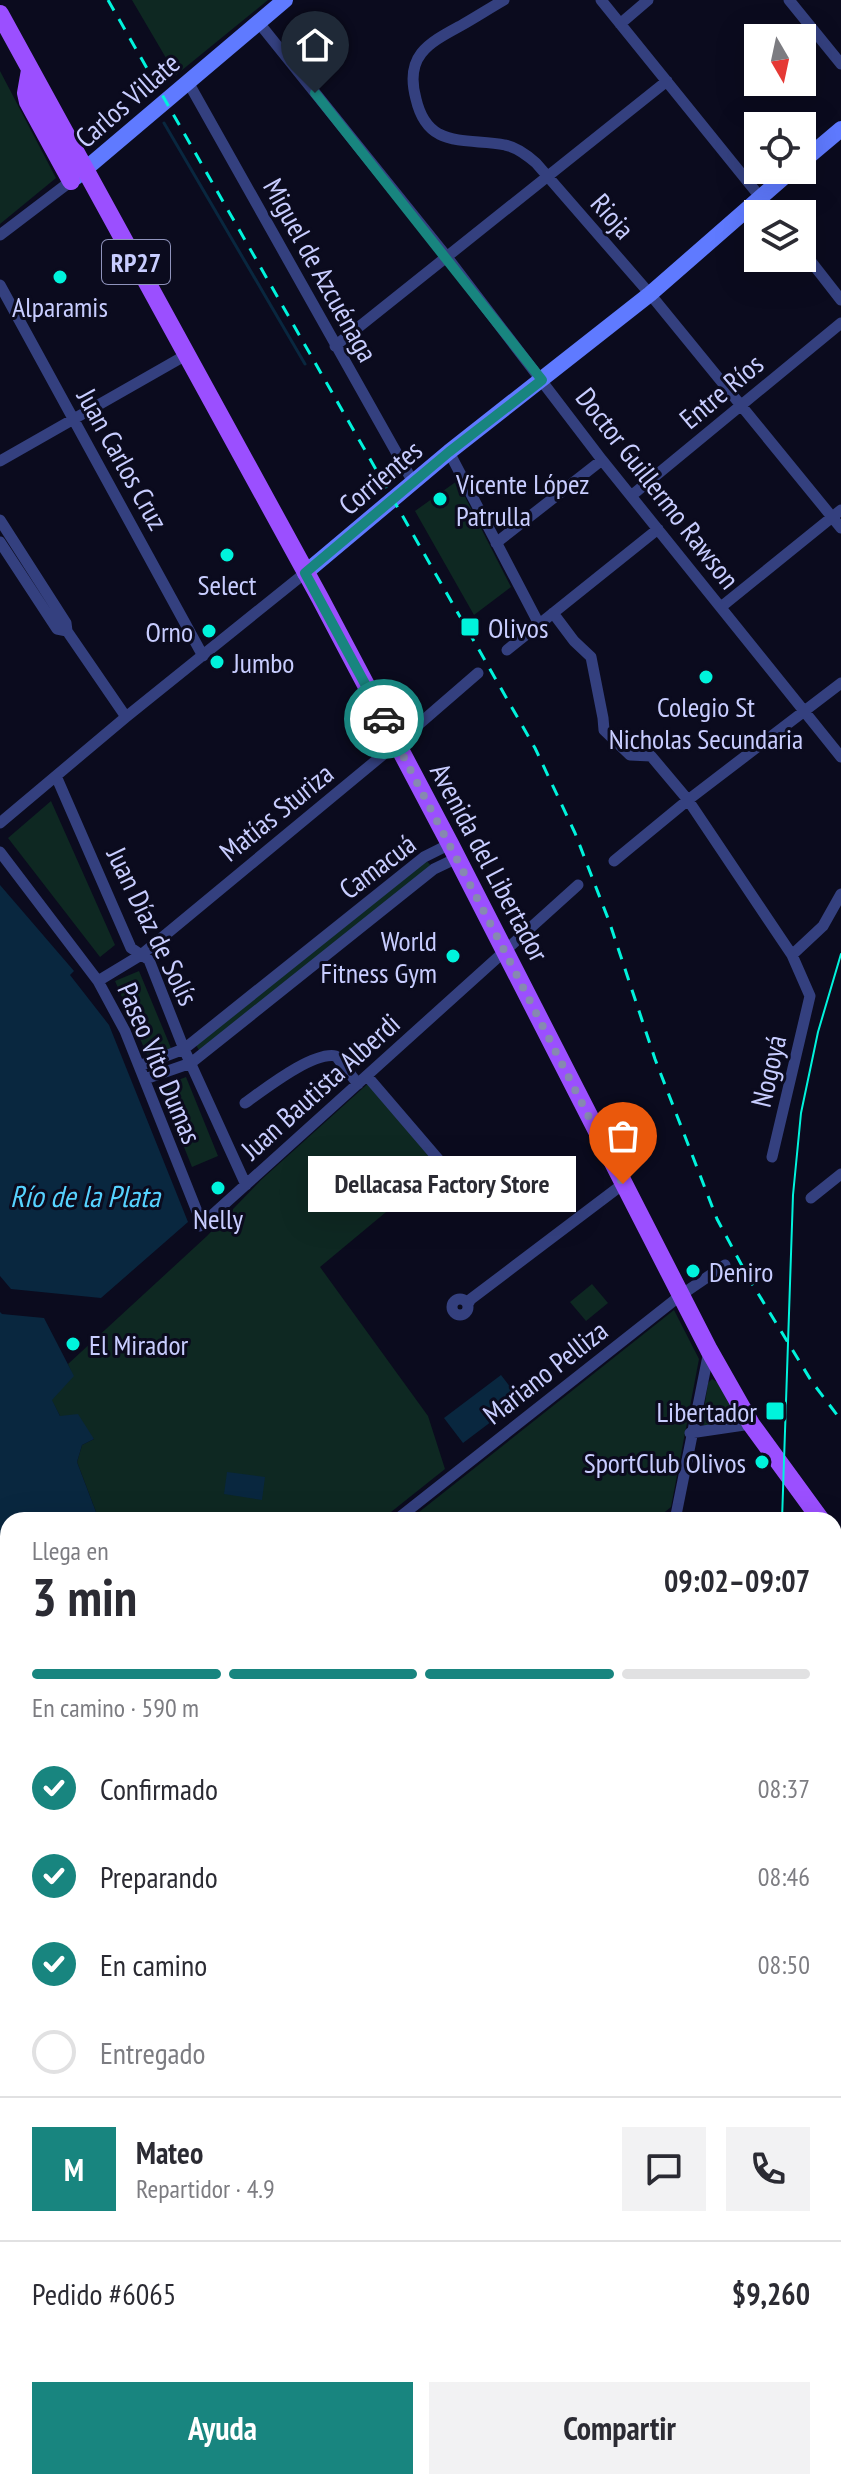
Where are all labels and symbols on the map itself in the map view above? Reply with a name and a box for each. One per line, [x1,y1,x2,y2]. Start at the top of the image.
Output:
pin [281,11,349,93]
north arrow [744,24,816,96]
street label: Carlos Villate [67,44,187,156]
street label: Miguel de Azcuénaga [255,172,387,368]
street label: Rioja [583,185,643,247]
road number: RP27 [102,240,170,284]
marker: Alparamis [51,268,69,286]
place label: Alparamis [12,288,108,325]
street label: Entre Ríos [671,345,771,437]
street label: Doctor Guillermo Rawson [568,380,748,596]
street label: Juan Carlos Cruz [69,381,177,536]
street label: Corrientes [331,431,429,523]
place label: Vicente López Patrulla [455,465,589,534]
marker: Vicente López Patrulla [431,490,449,508]
marker: Select [218,546,236,564]
place label: Select [197,566,257,603]
place label: Olivos [488,609,548,646]
place label: Orno [146,613,193,650]
marker: Olivos [459,616,481,638]
marker: Orno [200,622,218,640]
place label: Jumbo [232,644,294,681]
marker: Jumbo [208,653,226,671]
marker: Colegio St Nicholas Secundaria [697,668,715,686]
courier [344,679,424,759]
place label: Colegio St Nicholas Secundaria [609,688,803,757]
street label: Matías Sturiza [211,755,341,869]
street label: Avenida del Libertador [422,757,558,968]
street label: Camacuá [331,825,423,907]
street label: Juan Díaz de Solís [98,840,207,1011]
place label: World Fitness Gym [320,922,437,991]
marker: World Fitness Gym [444,947,462,965]
street label: Paseo Vito Dumas [109,977,211,1149]
street label: Juan Bautista Alberdi [232,1005,407,1168]
street label: Nogoyá [742,1031,794,1111]
pin [589,1102,657,1184]
callout: Dellacasa Factory Store [307,1156,575,1212]
water label: Río de la Plata [10,1176,162,1215]
marker: Nelly [209,1179,227,1197]
place label: Nelly [193,1200,244,1237]
place label: Deniro [709,1253,773,1290]
marker: Deniro [684,1262,702,1280]
street label: Mariano Pelliza [475,1312,615,1432]
place label: El Mirador [89,1326,188,1363]
marker: El Mirador [64,1335,82,1353]
place label: Libertador [656,1393,757,1430]
marker: Libertador [764,1400,786,1422]
place label: SportClub Olivos [584,1444,746,1481]
marker: SportClub Olivos [753,1453,771,1471]

